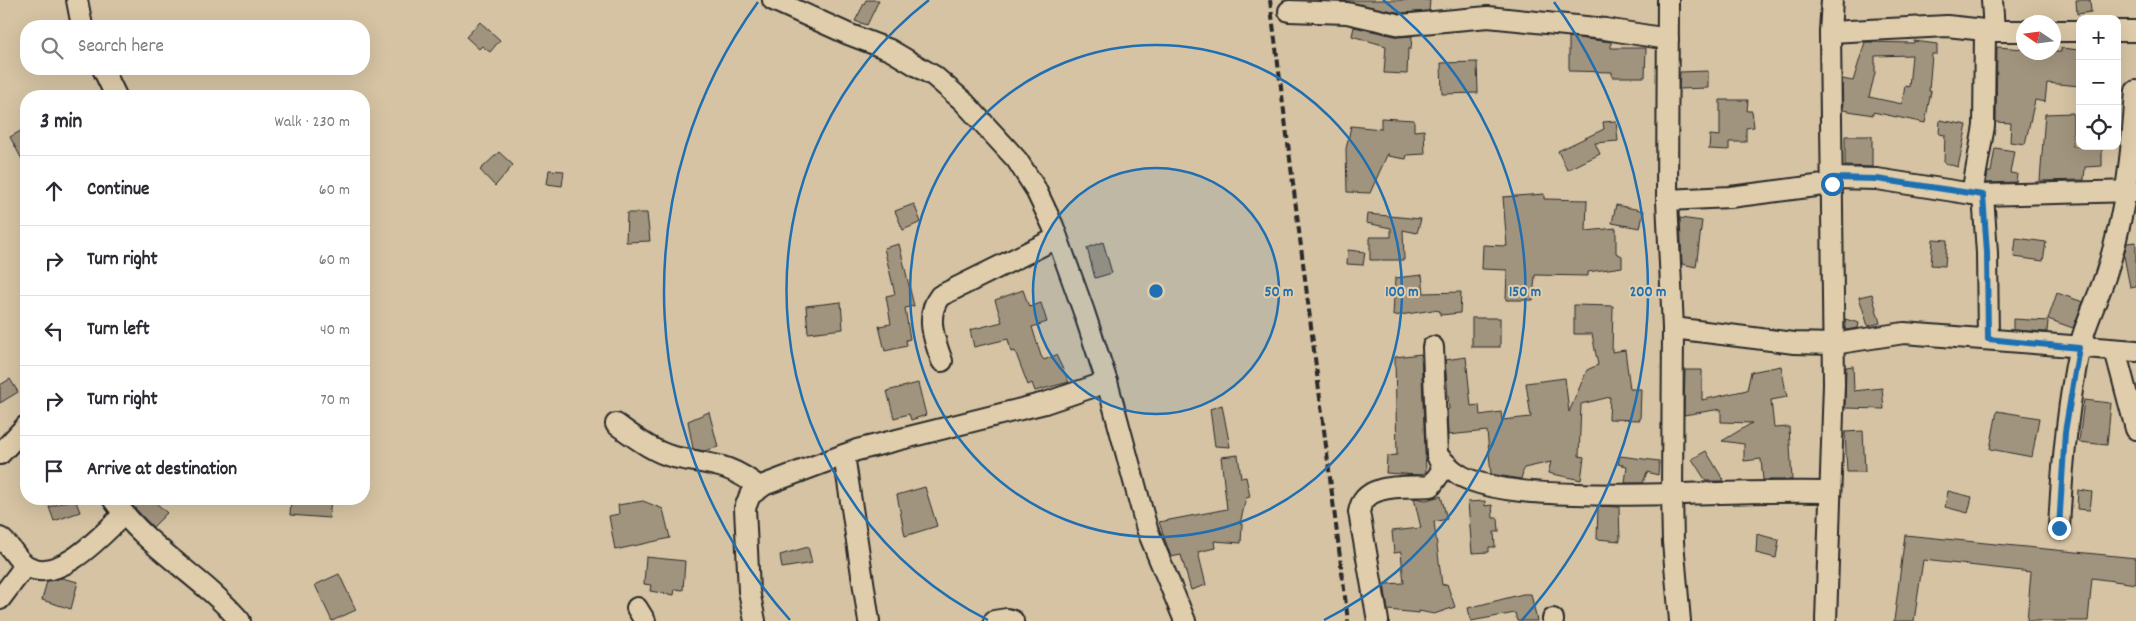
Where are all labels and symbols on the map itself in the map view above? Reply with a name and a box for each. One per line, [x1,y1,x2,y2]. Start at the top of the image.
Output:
north arrow [2016,15,2061,60]
route start [1821,173,1844,196]
centre of rings [1147,282,1165,300]
text: 50 m [1265,282,1293,304]
text: 100 m [1385,282,1419,304]
text: 150 m [1509,282,1541,304]
text: 200 m [1630,282,1666,304]
route end [2048,517,2071,540]

